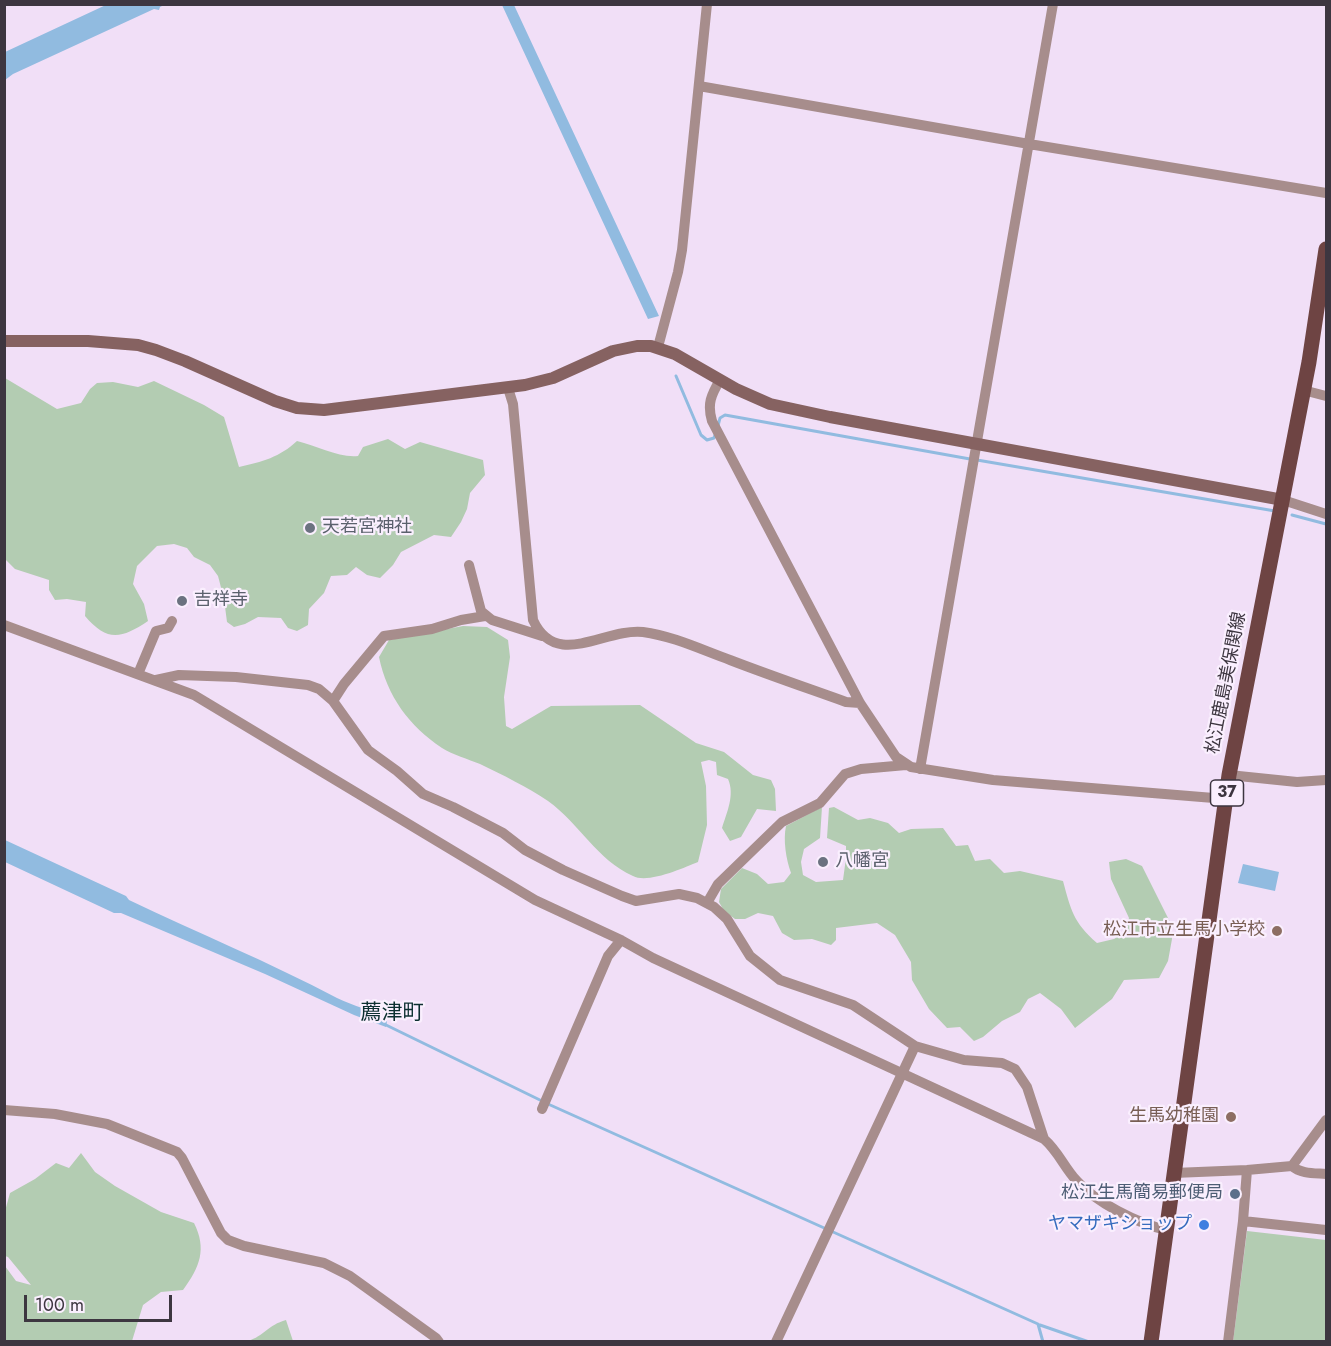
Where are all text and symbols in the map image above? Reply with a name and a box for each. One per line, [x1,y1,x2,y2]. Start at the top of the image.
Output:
place label: 天若宮神社 [322,517,412,539]
marker: 天若宮神社 [303,521,317,535]
place label: 吉祥寺 [194,590,248,612]
marker: 吉祥寺 [175,594,189,608]
street label: 松江鹿島美保関線 [1203,610,1251,756]
road number: 37 [1210,780,1244,806]
place label: 八幡宮 [835,851,889,873]
marker: 八幡宮 [816,855,830,869]
place label: 松江市立生馬小学校 [1103,920,1265,942]
marker: 松江市立生馬小学校 [1270,924,1284,938]
district label: 薦津町 [361,1001,423,1027]
place label: 生馬幼稚園 [1129,1106,1219,1128]
marker: 生馬幼稚園 [1224,1110,1238,1124]
place label: 松江生馬簡易郵便局 [1061,1183,1223,1205]
marker: 松江生馬簡易郵便局 [1228,1187,1242,1201]
place label: ヤマザキショップ [1048,1214,1192,1236]
marker: ヤマザキショップ [1197,1218,1211,1232]
scale bar [27,1283,176,1321]
text: 100 m [35,1292,84,1318]

